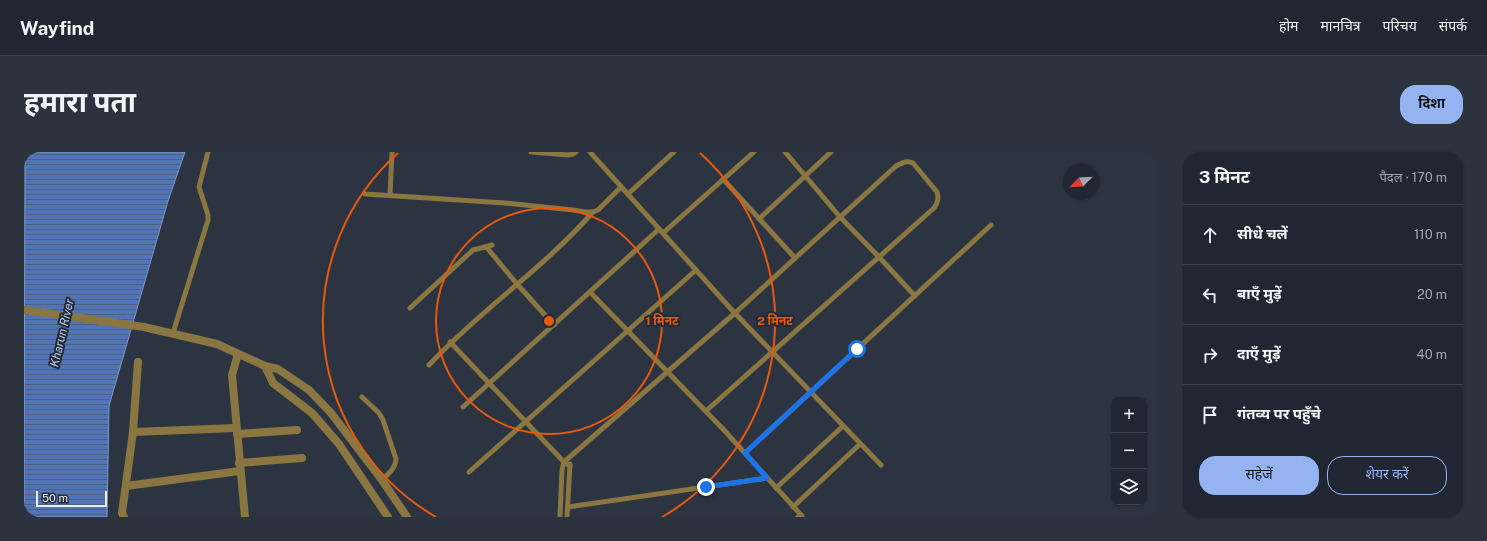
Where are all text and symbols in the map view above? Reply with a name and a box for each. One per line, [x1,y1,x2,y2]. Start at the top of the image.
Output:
text: Wayfind [20,17,94,39]
text: होम [1279,18,1298,34]
text: मानचित्र [1320,18,1361,34]
text: परिचय [1383,18,1417,34]
text: संपर्क [1439,18,1467,34]
text: हमारा पता [24,85,136,118]
button: दिशा [1400,85,1463,124]
north arrow [1063,164,1099,200]
text: 3 मिनट [1199,167,1250,187]
text: पैदल · 170 m [1379,170,1447,185]
icon: ahead [1199,224,1221,246]
text: सीधे चलें [1237,225,1288,242]
text: 110 m [1414,227,1447,242]
icon: left [1199,284,1221,306]
text: बाएँ मुड़ें [1237,285,1282,302]
text: 20 m [1417,287,1447,302]
water label: Kharun River [47,297,77,368]
text: 1 मिनट [645,313,679,328]
text: 2 मिनट [757,313,793,328]
centre of rings [542,314,556,328]
route start [848,340,866,358]
icon: right [1199,344,1221,366]
text: दाएँ मुड़ें [1237,345,1281,362]
text: 40 m [1416,347,1447,362]
map controls [1111,397,1147,505]
button: + [1111,397,1147,433]
icon: arrive [1199,404,1221,426]
text: गंतव्य पर पहुँचे [1237,405,1321,422]
button: − [1111,433,1147,469]
button: सहेजें [1199,456,1319,495]
button: शेयर करें [1327,456,1447,495]
button: layers [1111,469,1147,505]
route end [697,478,715,496]
scale bar [36,489,107,508]
text: 50 m [42,492,68,504]

